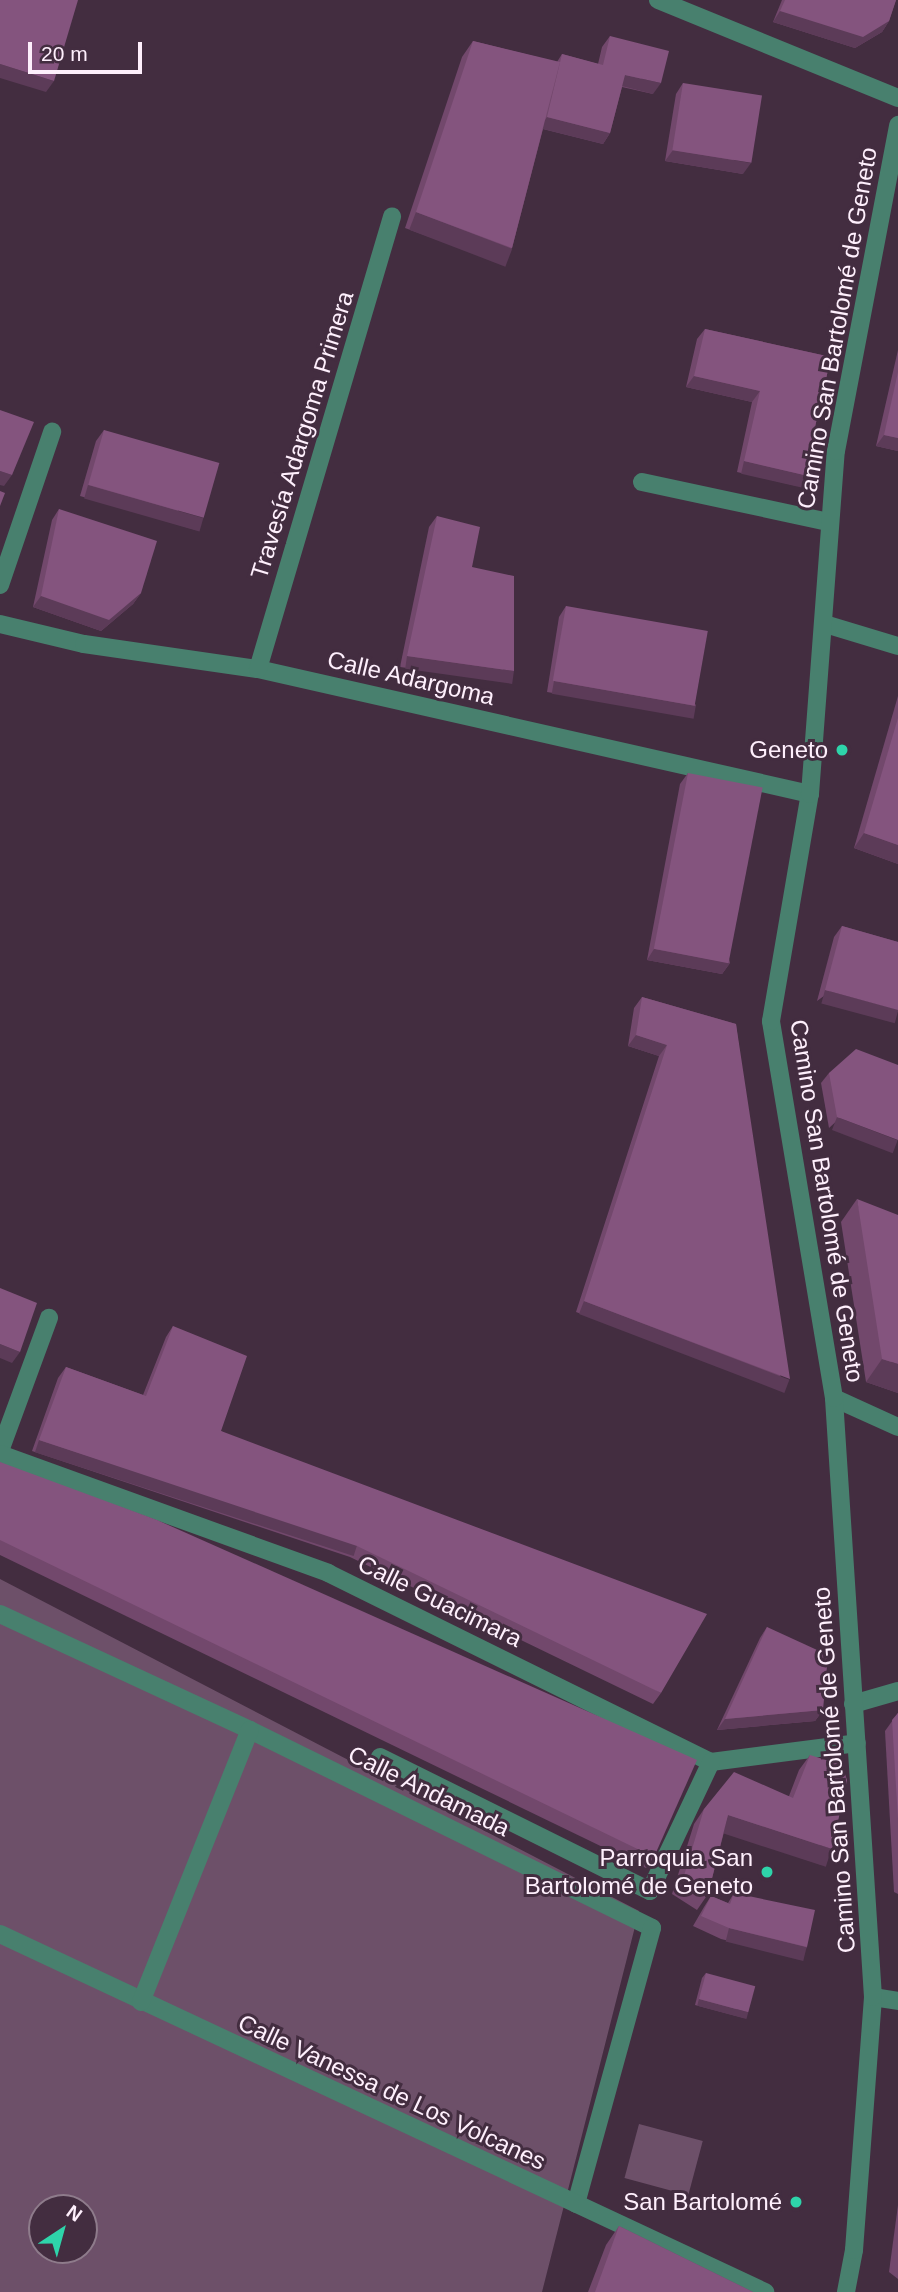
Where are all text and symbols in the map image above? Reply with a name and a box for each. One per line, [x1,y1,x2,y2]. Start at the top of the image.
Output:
scale bar [32,28,145,72]
text: 20 m [41,42,88,65]
street label: Camino San Bartolomé de Geneto [791,145,883,511]
street label: Travesía Adargoma Primera [244,287,360,583]
street label: Calle Adargoma [324,645,498,711]
place label: Geneto [749,736,828,764]
marker: Geneto [834,742,850,758]
street label: Camino San Bartolomé de Geneto [784,1018,870,1384]
street label: Calle Guacimara [353,1549,527,1653]
street label: Camino San Bartolomé de Geneto [807,1586,861,1954]
street label: Calle Andamada [343,1739,515,1843]
place label: Parroquia San Bartolomé de Geneto [525,1844,753,1900]
marker: Parroquia San Bartolomé de Geneto [759,1864,775,1880]
street label: Calle Vanessa de Los Volcanes [234,2008,550,2176]
place label: San Bartolomé [623,2188,782,2216]
north arrow [28,2194,98,2264]
marker: San Bartolomé [788,2194,804,2210]
text: N [63,2201,86,2226]

